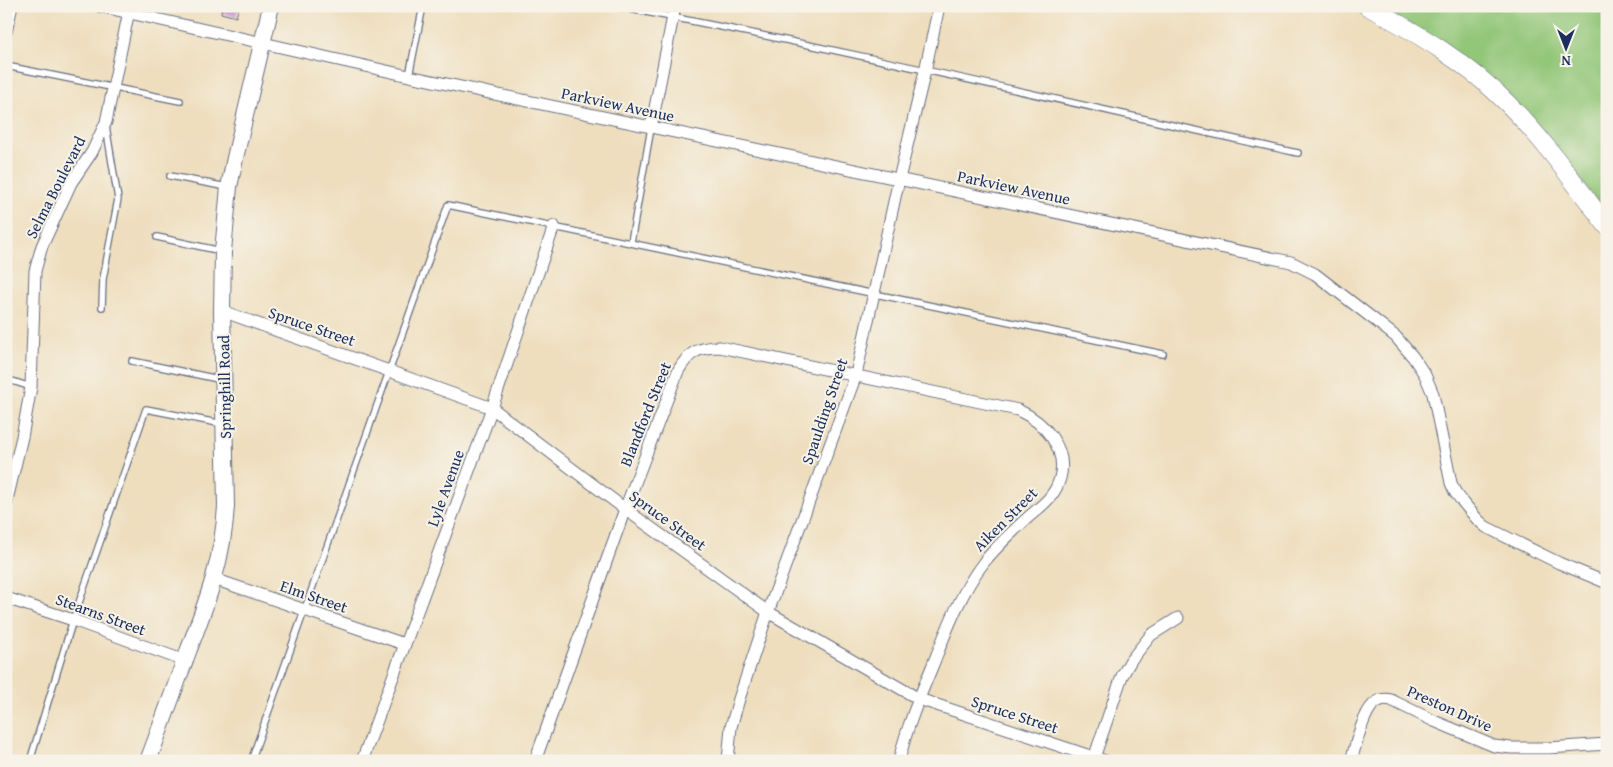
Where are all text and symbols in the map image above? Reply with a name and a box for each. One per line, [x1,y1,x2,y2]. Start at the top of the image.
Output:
north arrow [1540,22,1590,72]
text: N [1561,51,1571,71]
street label: Parkview Avenue [559,80,677,128]
street label: Selma Boulevard [19,131,91,242]
street label: Parkview Avenue [955,163,1073,211]
street label: Spruce Street [265,300,359,352]
street label: Springhill Road [211,334,237,439]
street label: Spaulding Street [795,354,854,467]
street label: Blandford Street [613,358,677,470]
street label: Lyle Avenue [420,446,470,530]
street label: Aiken Street [967,481,1043,557]
street label: Spruce Street [624,484,712,556]
street label: Elm Street [277,573,351,619]
street label: Stearns Street [53,587,150,642]
street label: Preston Drive [1404,679,1496,737]
street label: Spruce Street [968,689,1062,739]

